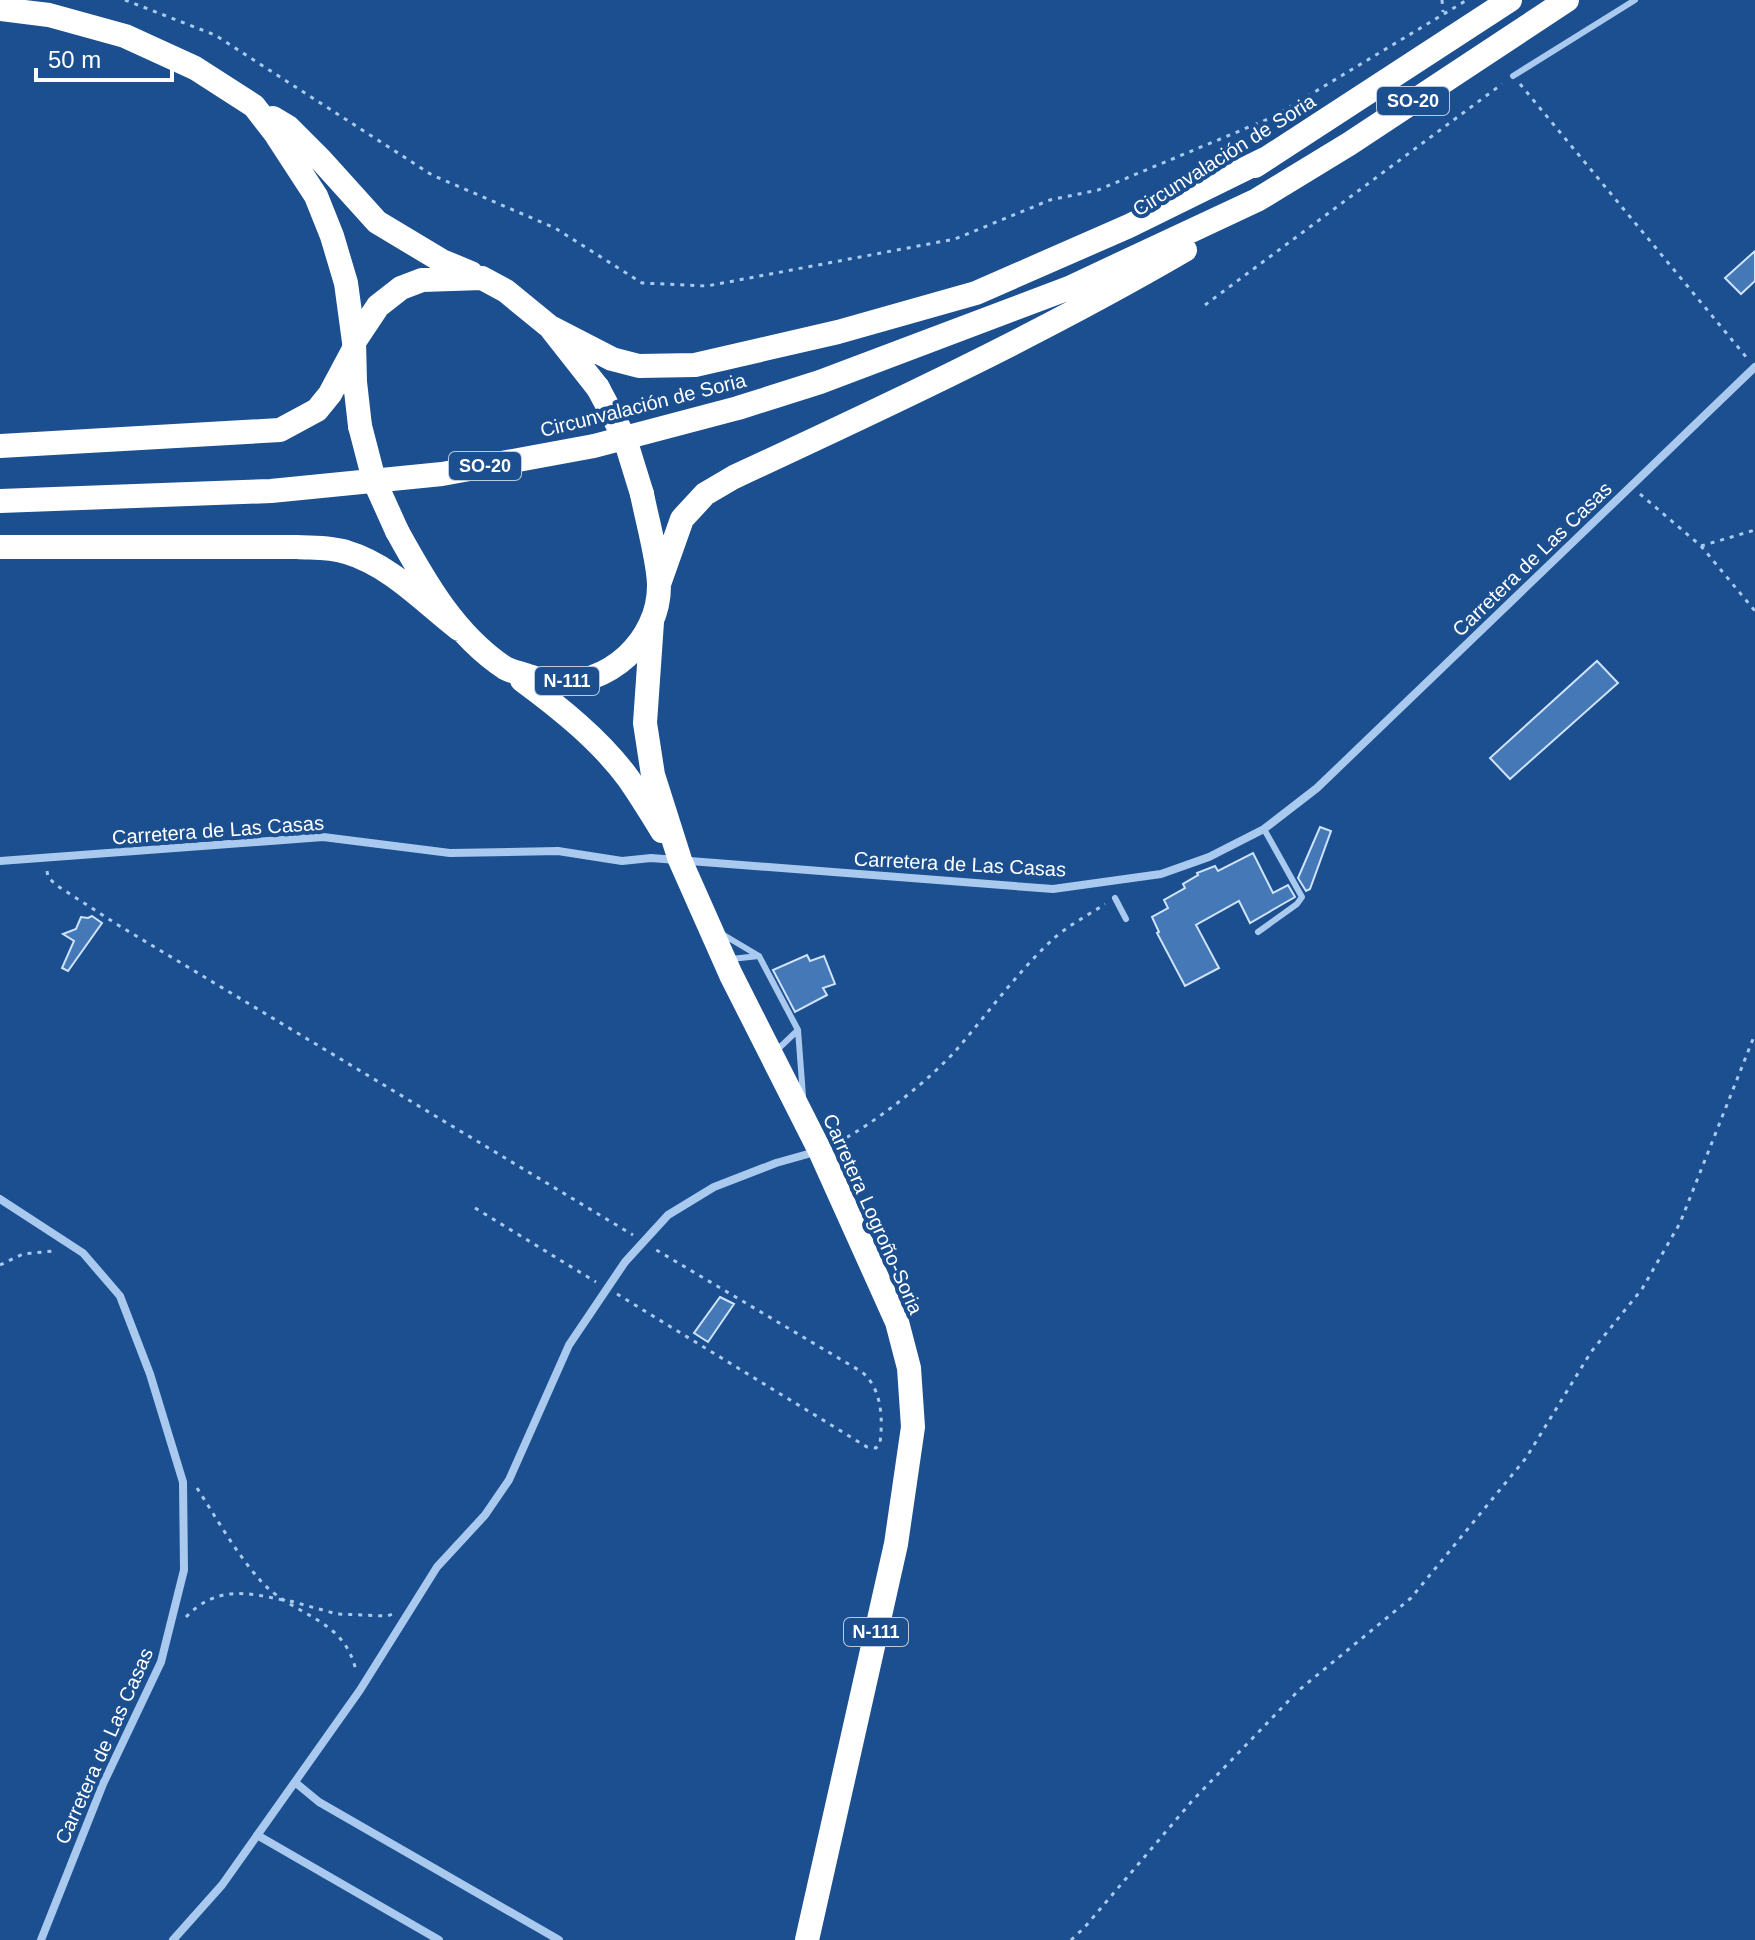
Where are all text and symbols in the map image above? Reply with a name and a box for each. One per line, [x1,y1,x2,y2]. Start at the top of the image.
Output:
scale bar [36,32,172,82]
text: 50 m [48,46,101,73]
road number: SO-20 [1377,87,1449,115]
street label: Circunvalación de Soria [1129,89,1320,220]
street label: Circunvalación de Soria [538,369,749,441]
road number: SO-20 [449,452,521,480]
street label: Carretera de Las Casas [1448,477,1616,641]
road number: N-111 [535,667,599,695]
street label: Carretera de Las Casas [111,812,325,848]
street label: Carretera de Las Casas [853,847,1067,881]
street label: Carretera Logroño-Soria [819,1111,927,1318]
road number: N-111 [844,1618,908,1646]
street label: Carretera de Las Casas [51,1645,157,1847]

